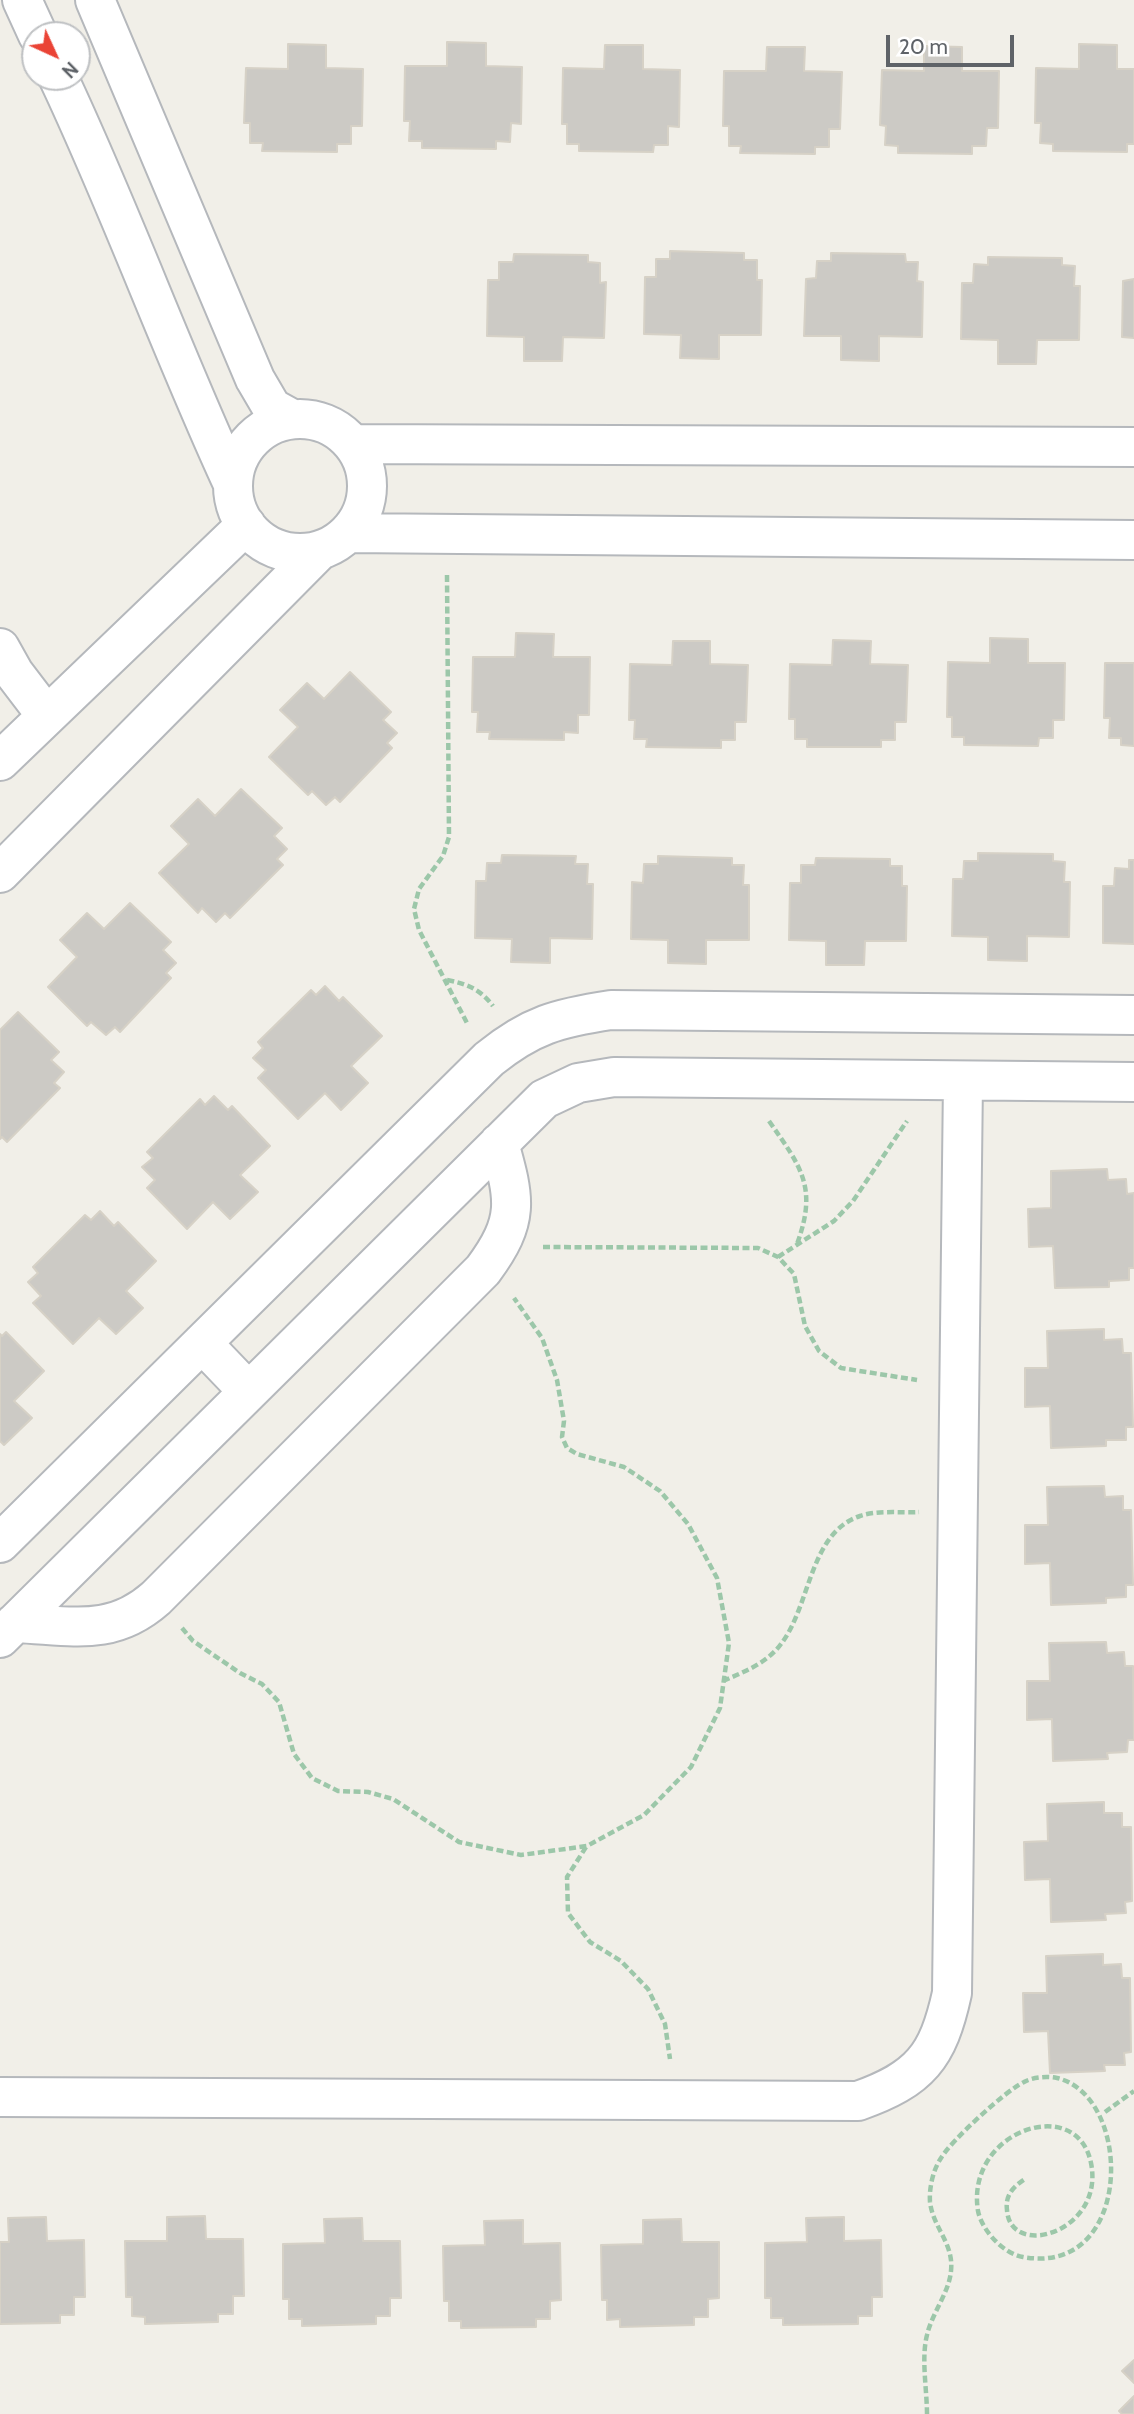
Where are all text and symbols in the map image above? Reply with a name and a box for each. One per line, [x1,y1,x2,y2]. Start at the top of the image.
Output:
north arrow [21,21,91,91]
scale bar [889,21,1017,65]
text: 20 m [899,34,948,59]
text: N [57,57,83,83]

